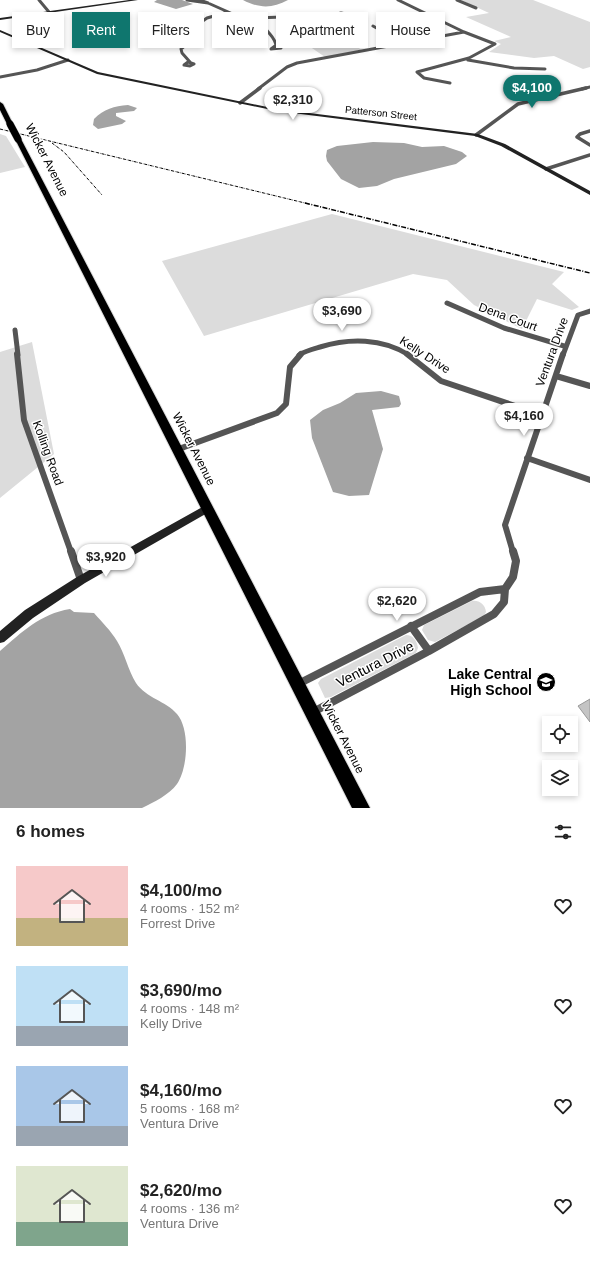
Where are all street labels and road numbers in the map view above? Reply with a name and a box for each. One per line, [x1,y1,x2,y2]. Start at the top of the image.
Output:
street label: Patterson Street [344,104,418,122]
street label: Wicker Avenue [23,121,72,199]
street label: Dena Court [477,300,540,334]
street label: Ventura Drive [533,315,571,389]
street label: Kelly Drive [397,334,453,377]
street label: Wicker Avenue [170,410,219,488]
street label: Kolling Road [30,419,66,487]
street label: Ventura Drive [334,638,417,690]
street label: Wicker Avenue [319,698,368,776]

